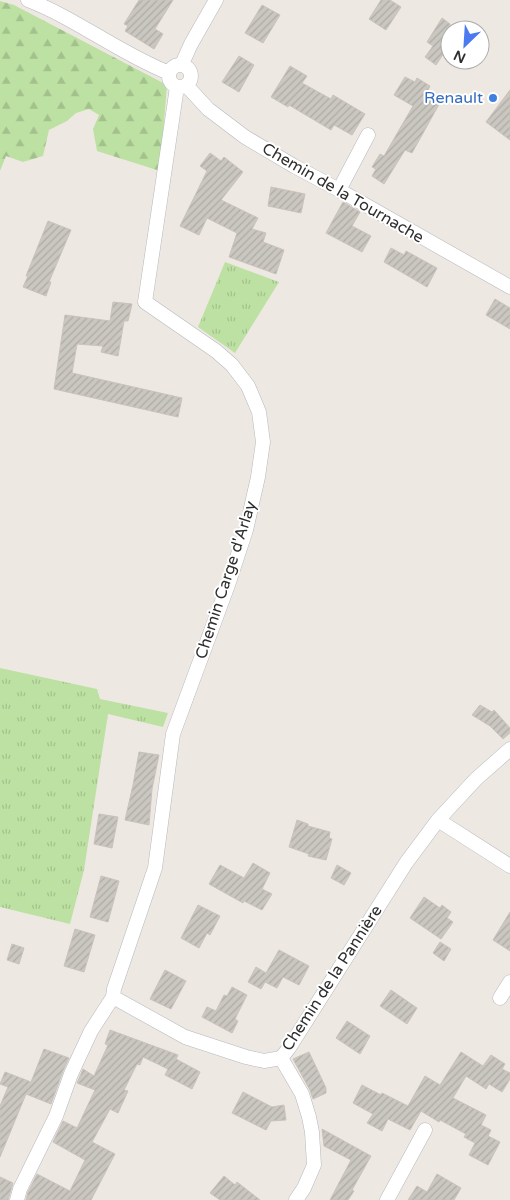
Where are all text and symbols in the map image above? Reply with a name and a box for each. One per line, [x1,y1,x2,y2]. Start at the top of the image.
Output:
north arrow [440,20,490,70]
text: N [451,46,468,66]
place label: Renault [424,88,483,108]
marker: Renault [487,92,499,104]
street label: Chemin de la Tournache [259,139,427,247]
street label: Chemin Carge d'Arlay [191,498,261,661]
street label: Chemin de la Pannière [277,901,387,1055]

